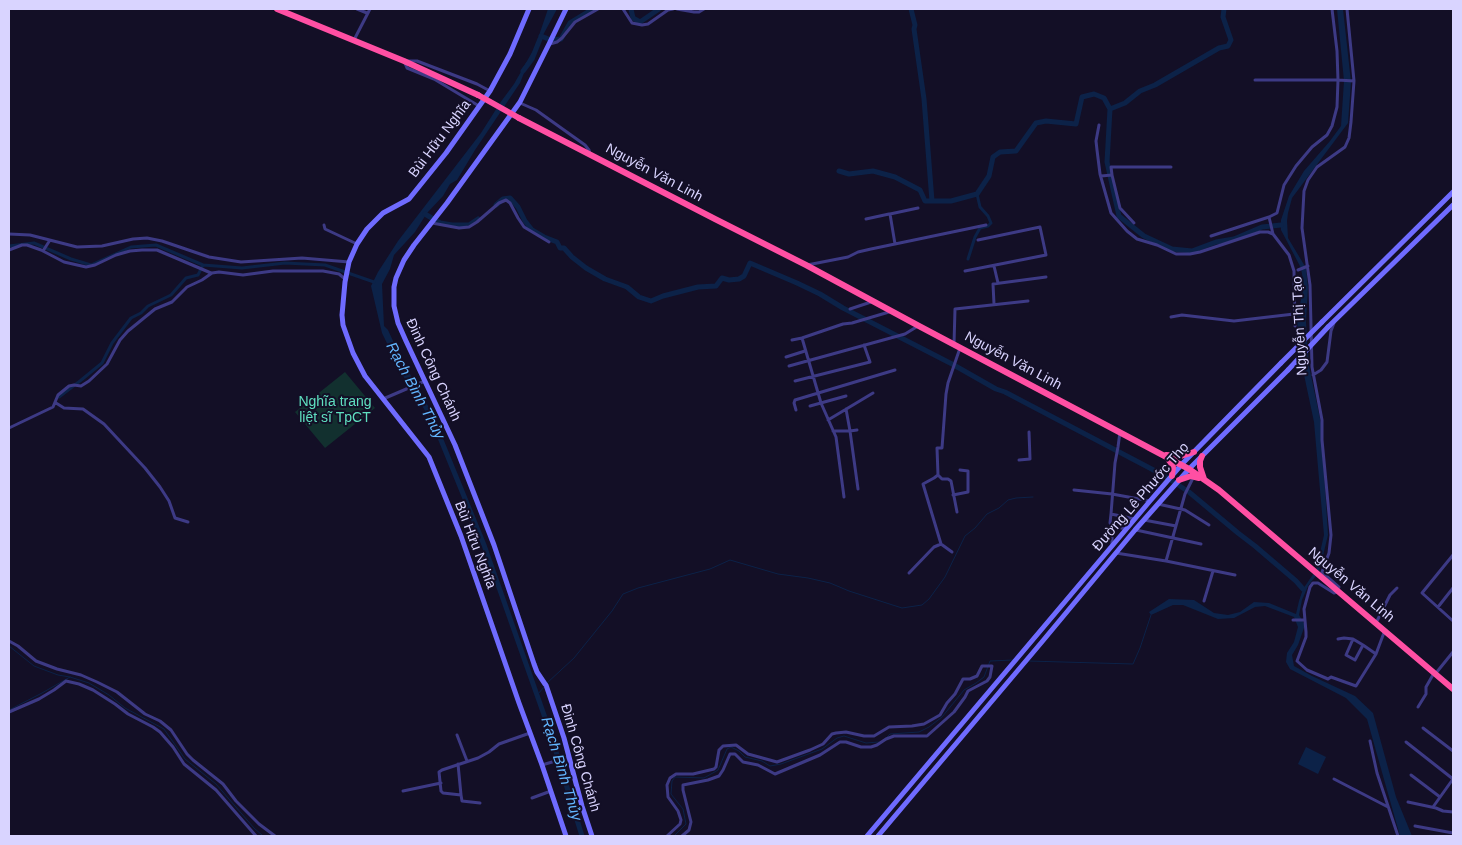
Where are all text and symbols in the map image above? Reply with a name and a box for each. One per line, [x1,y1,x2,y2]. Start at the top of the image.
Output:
street label: Bùi Hữu Nghĩa [405,97,475,181]
street label: Nguyễn Văn Linh [603,140,705,206]
street label: Nguyễn Thị Tạo [1289,276,1311,376]
street label: Đinh Công Chánh [402,316,464,424]
street label: Nguyễn Văn Linh [962,328,1064,394]
water label: Rạch Bình Thủy [382,339,448,443]
park label: Nghĩa trang liệt sĩ TpCT [298,394,372,427]
street label: Đường Lê Phước Thọ [1089,439,1193,555]
street label: Bùi Hữu Nghĩa [451,499,499,591]
street label: Nguyễn Văn Linh [1304,544,1398,626]
street label: Đinh Công Chánh [557,702,603,814]
water label: Rạch Bình Thủy [537,715,585,823]

